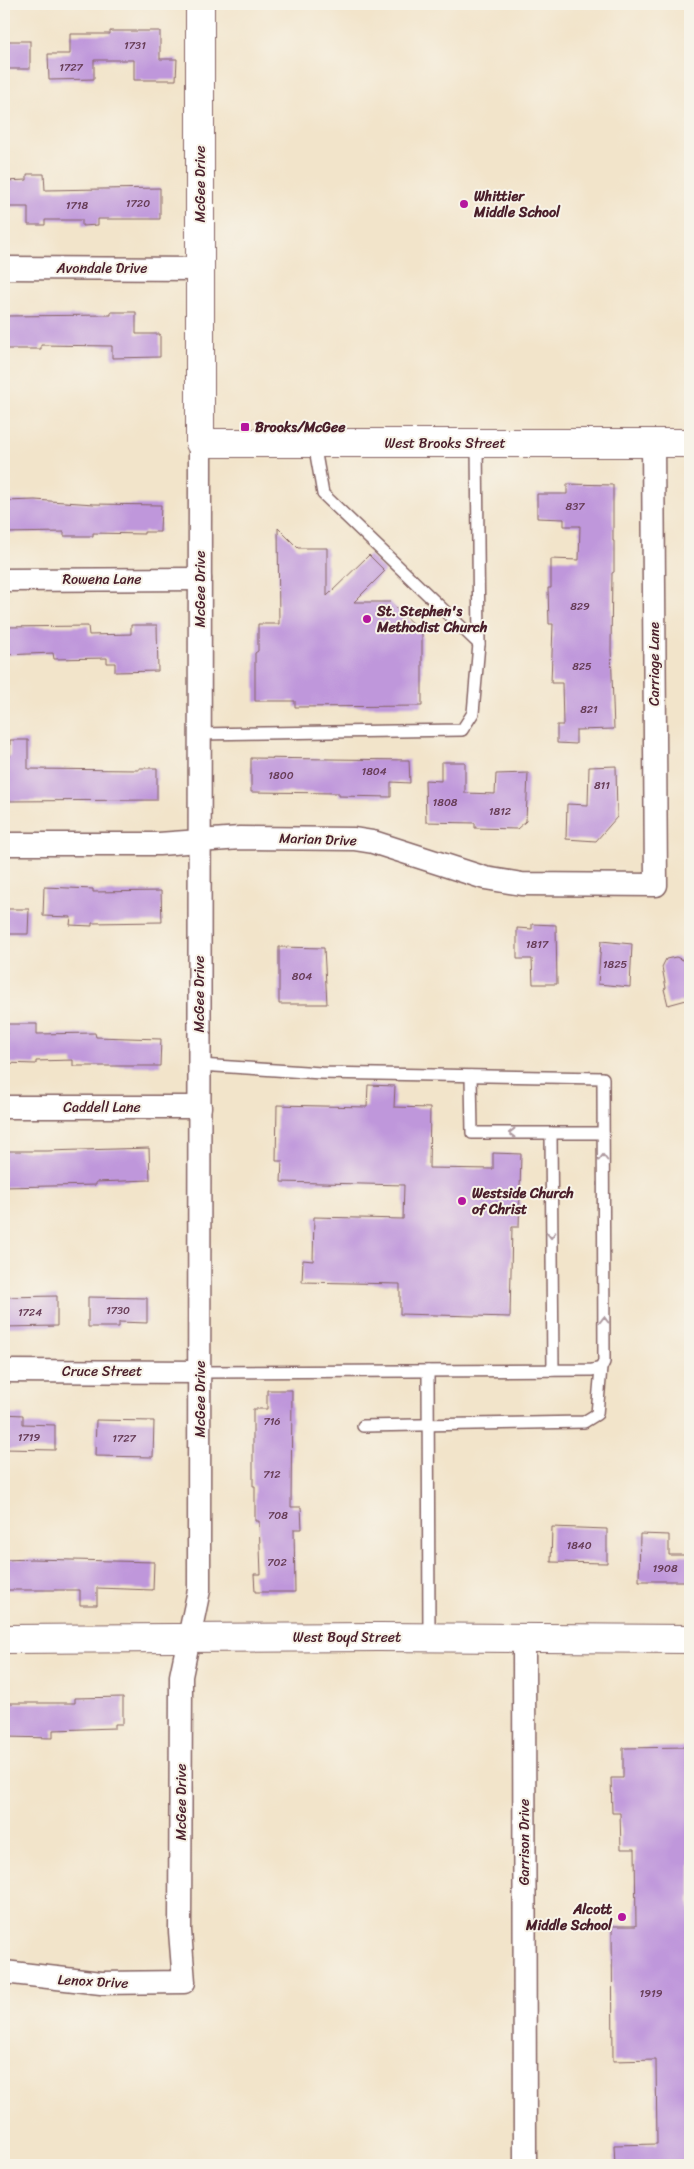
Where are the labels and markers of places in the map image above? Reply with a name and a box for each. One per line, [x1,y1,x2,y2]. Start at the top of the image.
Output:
place label: Whittier Middle School [473,184,561,225]
marker: Whittier Middle School [458,198,470,210]
place label: Brooks/McGee [255,415,346,440]
marker: Brooks/McGee [239,421,251,433]
place label: St. Stephen's Methodist Church [376,599,488,640]
marker: St. Stephen's Methodist Church [361,613,373,625]
place label: Westside Church of Christ [472,1181,574,1222]
marker: Westside Church of Christ [456,1195,468,1207]
place label: Alcott Middle School [525,1897,613,1938]
marker: Alcott Middle School [616,1911,628,1923]

